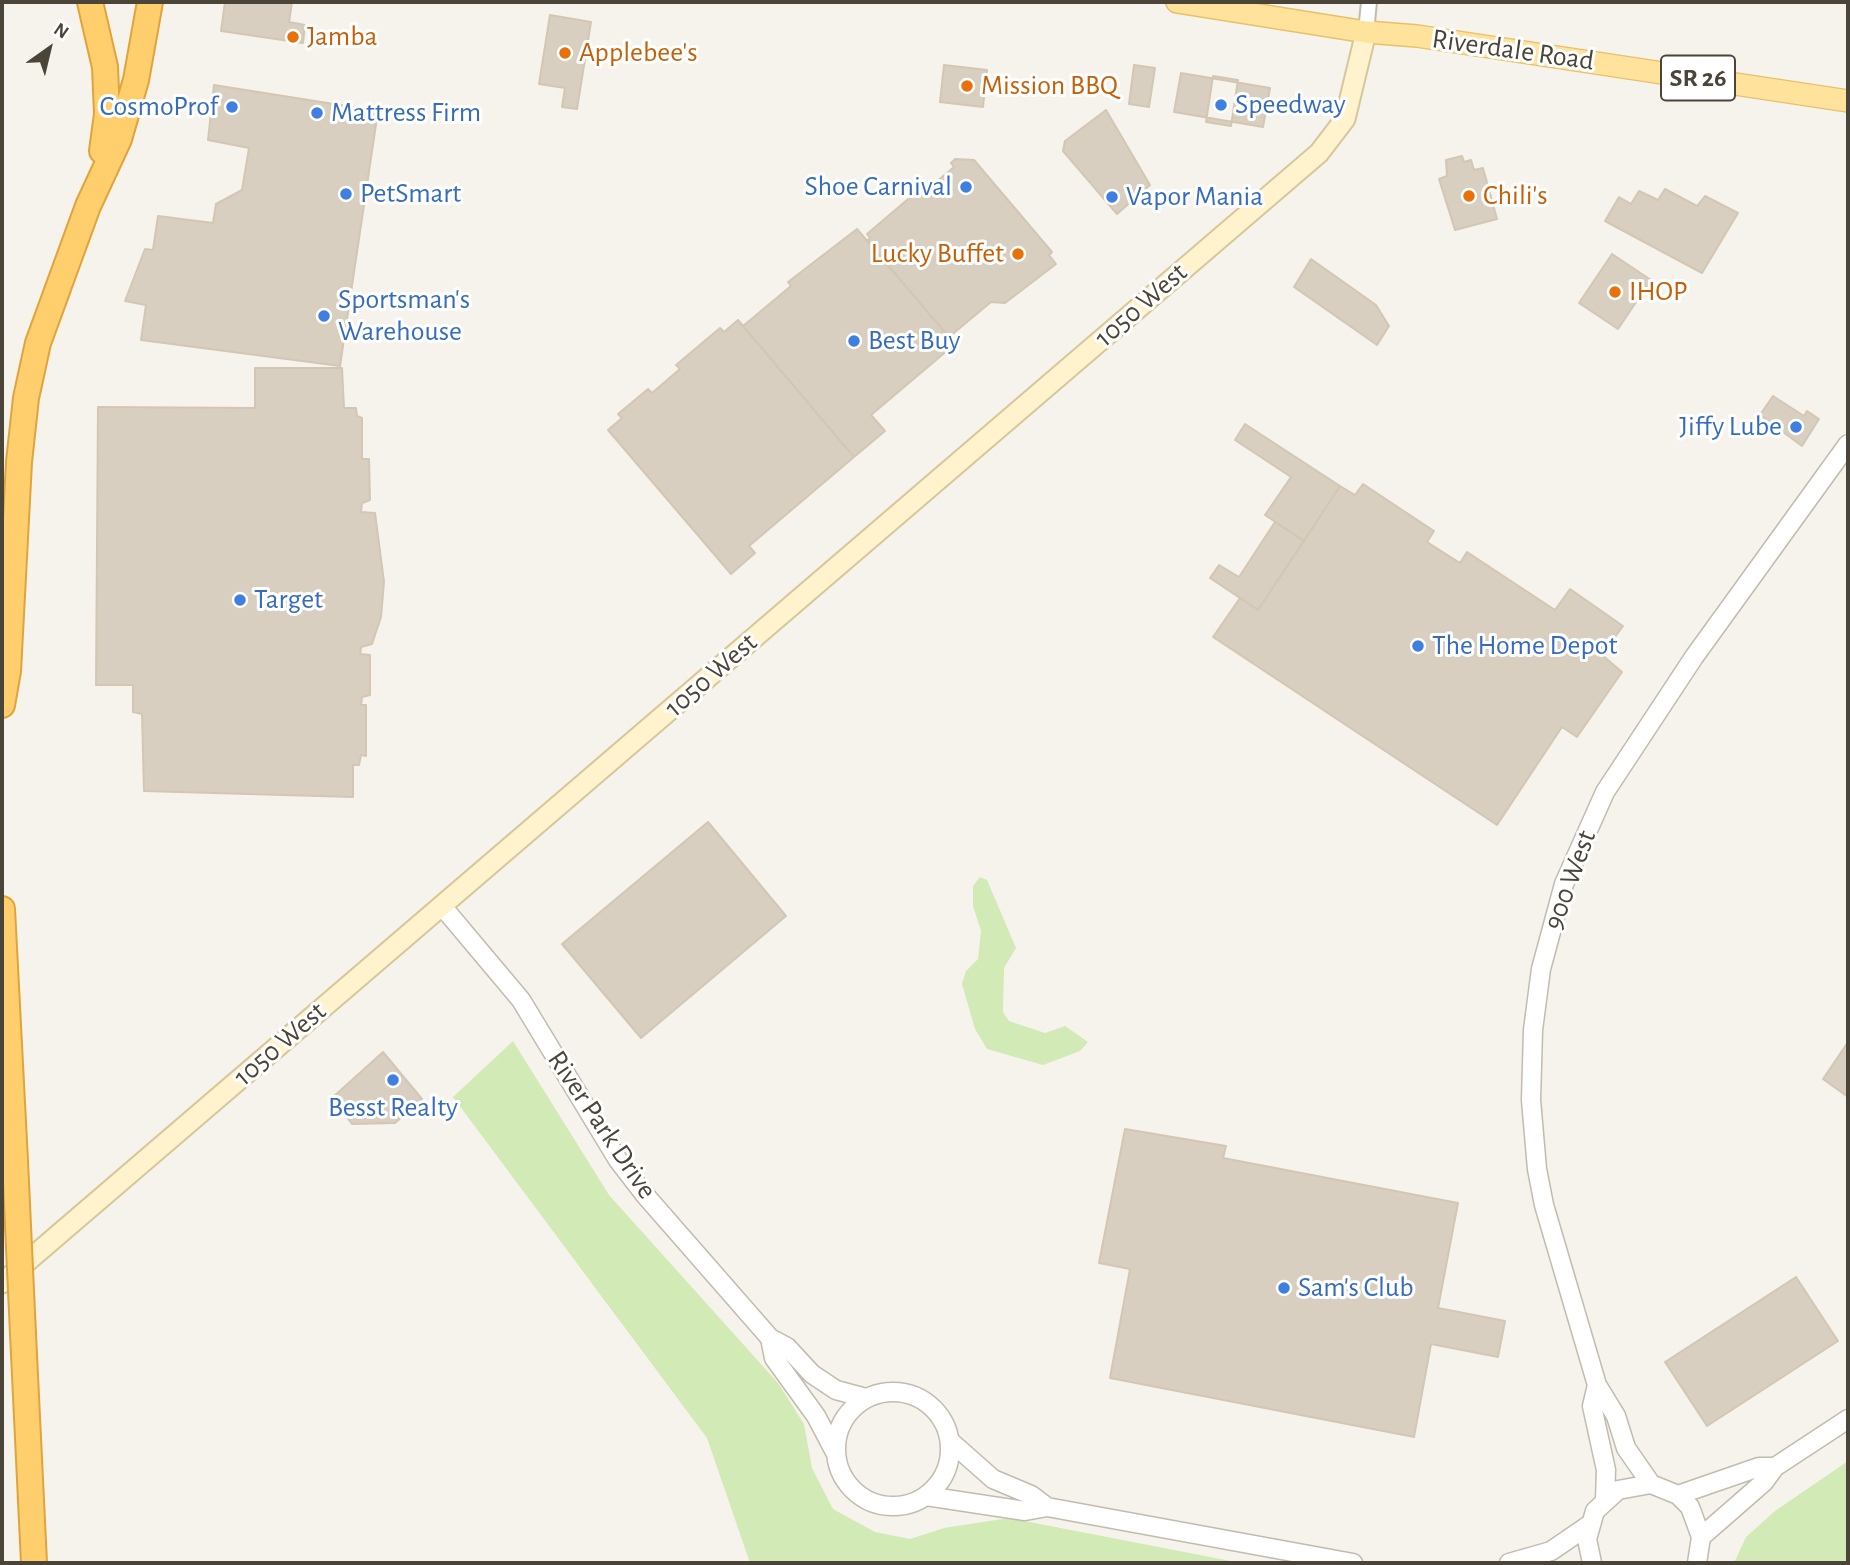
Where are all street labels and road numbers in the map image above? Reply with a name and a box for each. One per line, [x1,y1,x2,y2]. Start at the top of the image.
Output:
street label: Riverdale Road [1430,22,1596,78]
road number: SR 26 [1661,55,1735,100]
street label: 1050 West [1088,256,1194,354]
street label: 1050 West [658,626,764,724]
street label: 900 West [1537,826,1603,934]
street label: 1050 West [227,995,333,1093]
street label: River Park Drive [540,1045,664,1205]

